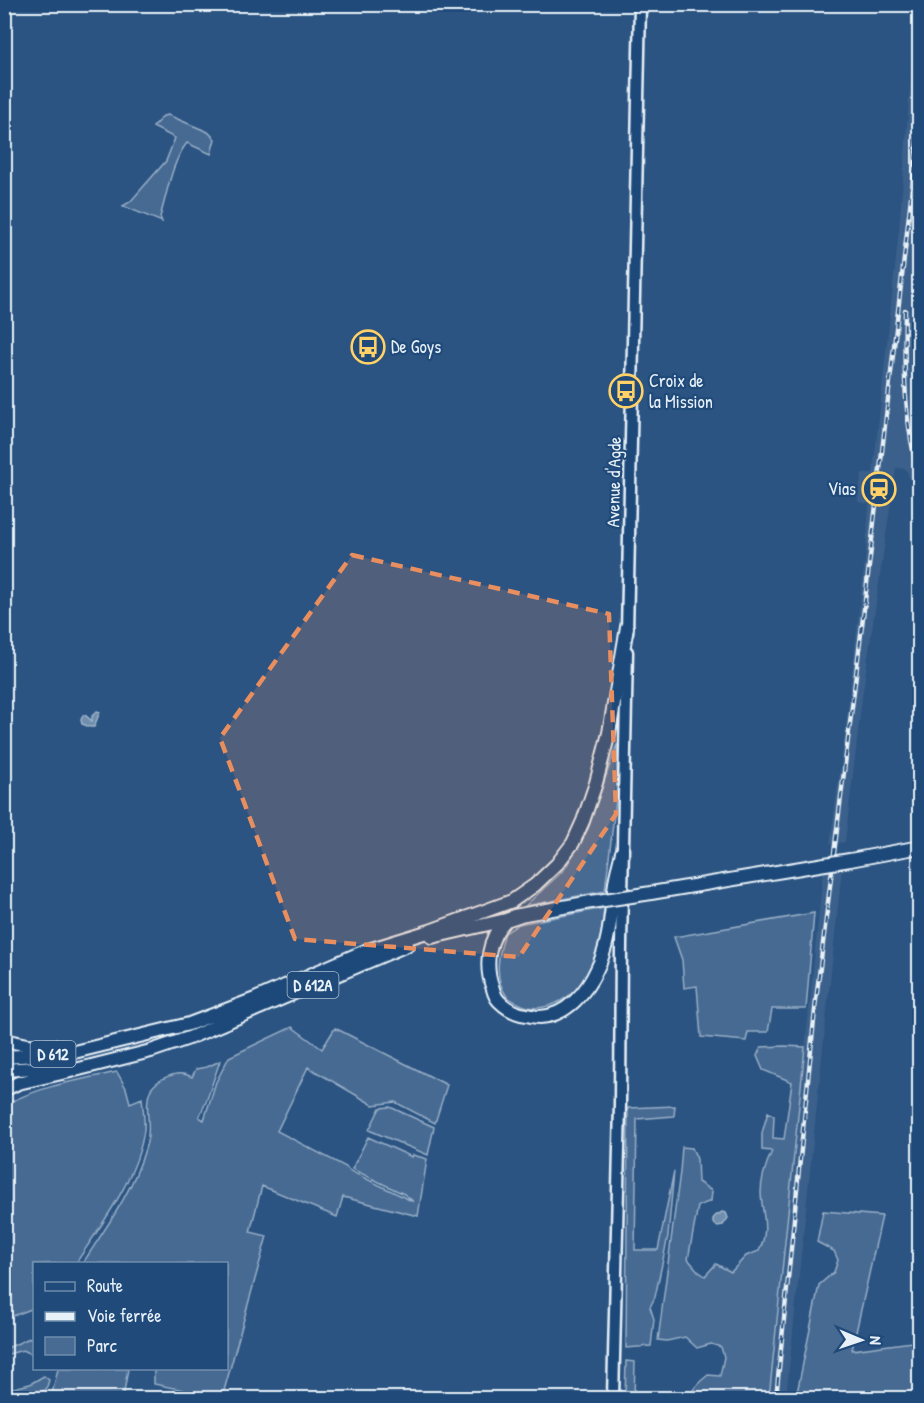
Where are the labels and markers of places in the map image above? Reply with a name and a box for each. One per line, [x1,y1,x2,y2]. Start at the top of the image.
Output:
bus stop icon: De Goys [350,329,386,365]
place label: De Goys [391,334,441,359]
place label: Croix de la Mission [649,368,713,414]
bus stop icon: Croix de la Mission [608,373,644,409]
station icon: Vias [861,471,897,507]
place label: Vias [828,476,856,501]

